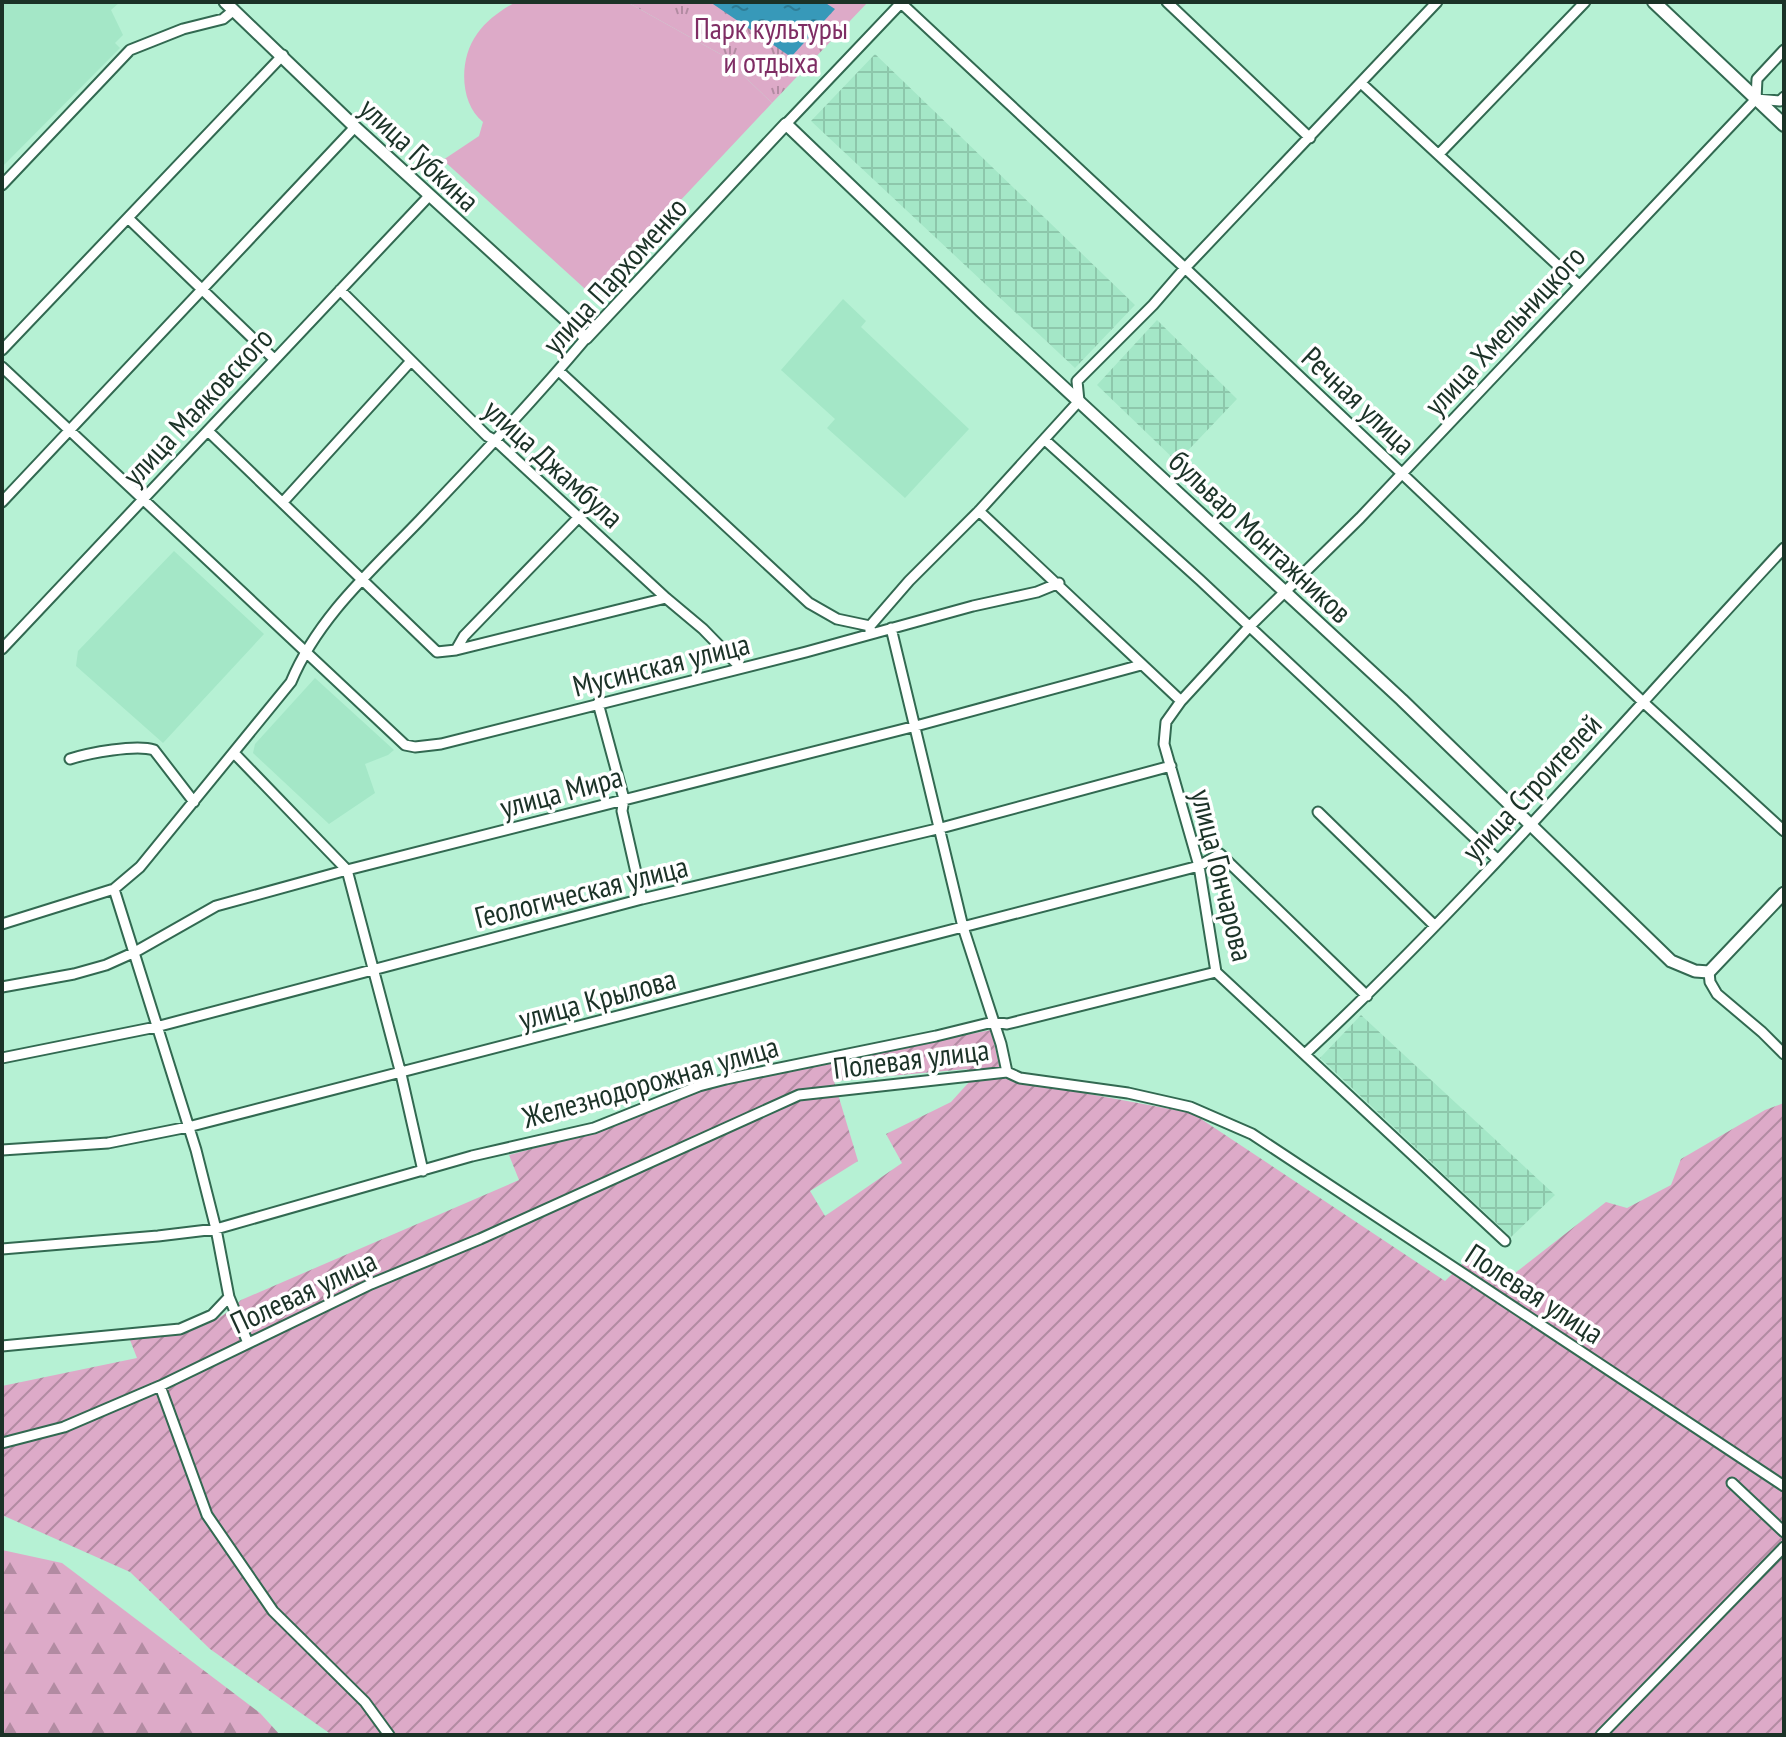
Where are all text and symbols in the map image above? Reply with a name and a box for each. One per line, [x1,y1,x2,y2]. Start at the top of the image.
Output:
park label: Парк культуры и отдыха [694,8,848,81]
street label: улица Губкина [352,89,488,219]
street label: улица Пархоменко [533,188,695,362]
street label: улица Хмельницкого [1415,237,1593,423]
street label: улица Маяковского [113,318,281,494]
street label: Речная улица [1294,338,1424,462]
street label: улица Джамбула [476,390,632,536]
street label: бульвар Монтажников [1161,441,1361,631]
street label: Мусинская улица [569,623,753,705]
street label: улица Строителей [1453,705,1609,869]
street label: улица Мира [495,756,627,826]
street label: улица Гончарова [1183,785,1263,965]
street label: Геологическая улица [471,846,691,936]
street label: улица Крылова [514,958,680,1038]
street label: Железнодорожная улица [517,1026,782,1136]
street label: Полевая улица [831,1029,991,1087]
street label: Полевая улица [1459,1234,1611,1352]
street label: Полевая улица [224,1240,382,1342]

